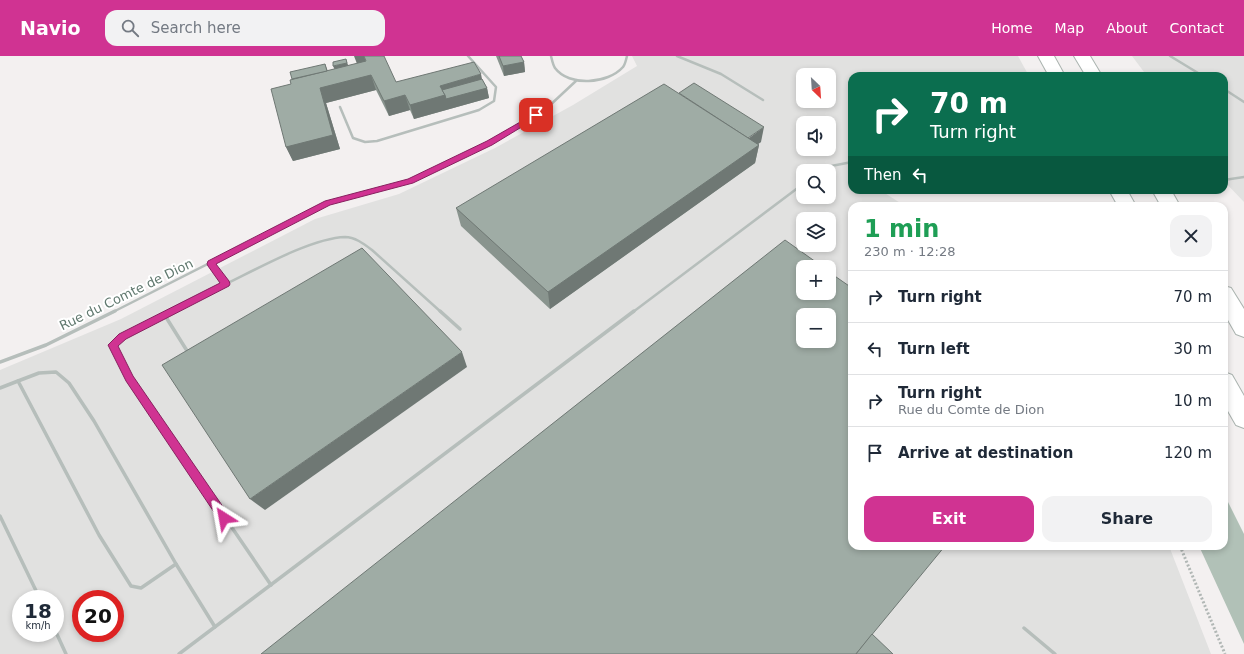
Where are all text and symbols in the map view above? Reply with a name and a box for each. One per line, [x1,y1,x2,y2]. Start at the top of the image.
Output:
search box [105,10,385,46]
text: Navio [20,17,81,39]
icon: search [119,17,141,39]
text: Search here [151,19,241,37]
text: Home [991,20,1033,36]
text: Map [1055,20,1084,36]
text: About [1106,20,1148,36]
text: Contact [1170,20,1224,36]
north arrow [796,68,836,108]
map controls [796,68,836,348]
text: 70 m [930,87,1008,120]
icon: right [864,88,916,140]
pin [519,98,553,132]
icon: arrive [525,104,547,126]
button: sound [796,116,836,156]
text: Turn right [930,121,1016,142]
button: search [796,164,836,204]
icon: left [909,164,931,186]
text: Then [864,166,901,184]
button: layers [796,212,836,252]
text: 1 min [864,215,939,243]
button: close [1170,215,1212,257]
text: 230 m · 12:28 [864,244,955,259]
street label: Rue du Comte de Dion [57,256,195,333]
button: + [796,260,836,300]
icon: right [864,286,886,308]
text: Turn right [898,288,982,306]
text: 70 m [1174,288,1212,306]
button: − [796,308,836,348]
icon: left [864,338,886,360]
text: Turn left [898,340,970,358]
text: 30 m [1174,340,1212,358]
text: Turn right [898,384,982,402]
icon: right [864,390,886,412]
text: 10 m [1174,392,1212,410]
text: Rue du Comte de Dion [898,402,1045,417]
icon: arrive [864,442,886,464]
text: Arrive at destination [898,444,1073,462]
text: 120 m [1164,444,1212,462]
button: Exit [864,496,1034,542]
button: Share [1042,496,1212,542]
position arrow [203,497,245,539]
speed limit sign: 20 [72,590,124,642]
text: 18 [24,599,52,623]
text: km/h [25,620,51,631]

